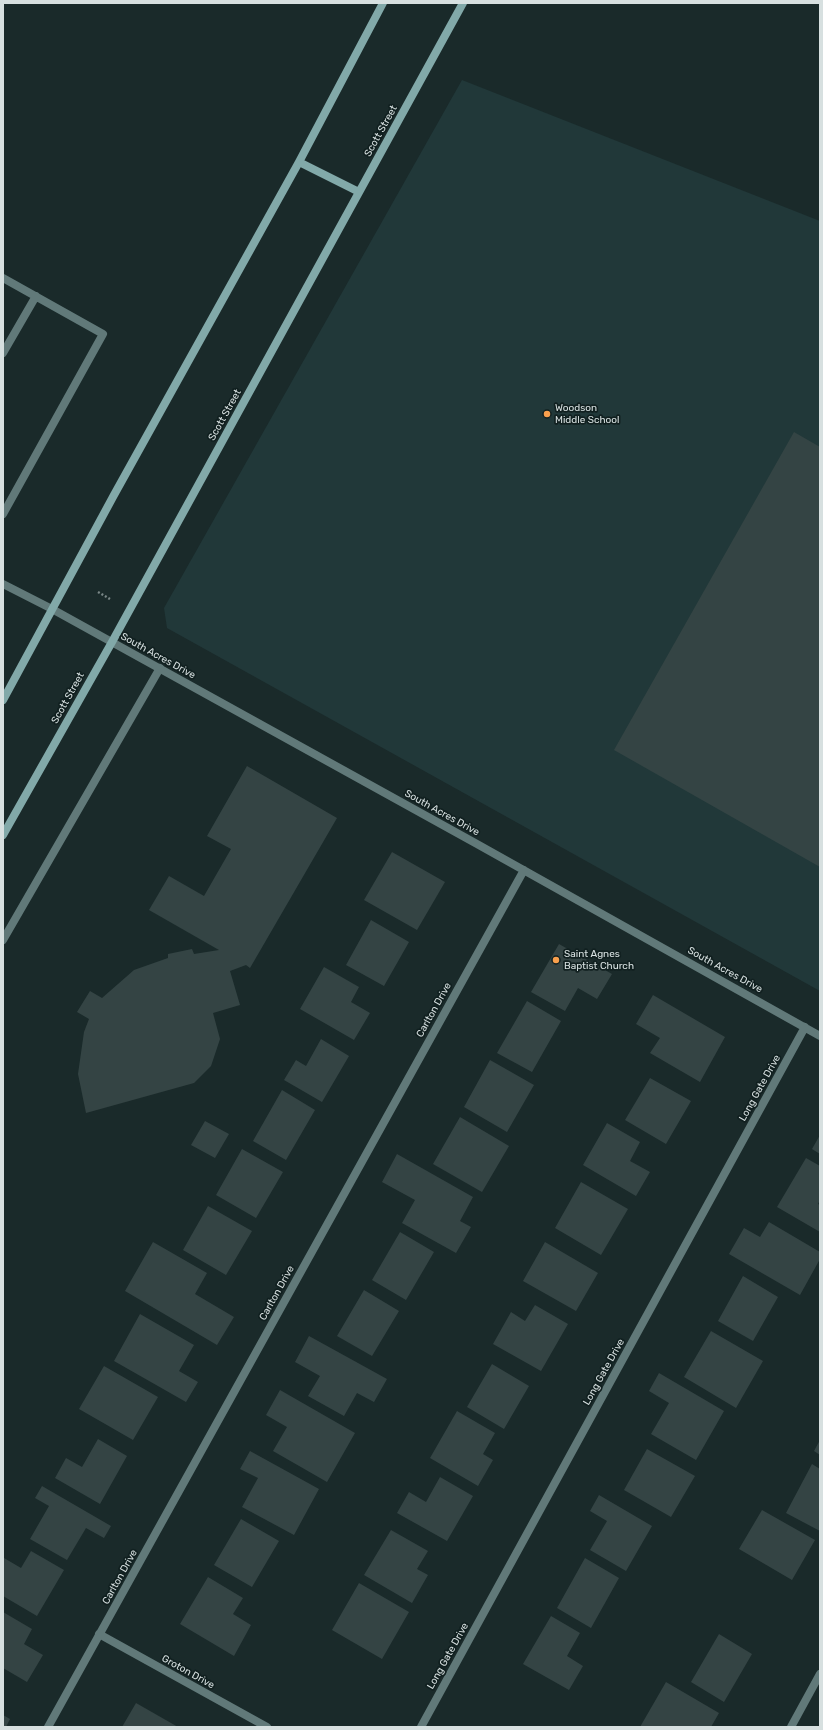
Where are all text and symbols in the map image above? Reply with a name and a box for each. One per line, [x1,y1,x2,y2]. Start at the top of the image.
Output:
street label: Scott Street [362,103,400,159]
street label: Scott Street [206,387,244,443]
place label: Woodson Middle School [555,402,619,426]
marker: Woodson Middle School [542,409,552,419]
street label: South Acres Drive [119,631,197,681]
street label: Scott Street [49,670,87,726]
street label: South Acres Drive [403,788,481,838]
street label: South Acres Drive [686,945,764,995]
place label: Saint Agnes Baptist Church [564,948,634,972]
marker: Saint Agnes Baptist Church [551,955,561,965]
street label: Carlton Drive [414,981,454,1039]
street label: Long Gate Drive [737,1053,783,1123]
street label: Carlton Drive [257,1264,297,1322]
street label: Long Gate Drive [581,1337,627,1407]
street label: Carlton Drive [100,1548,140,1606]
street label: Long Gate Drive [425,1621,471,1691]
street label: Groton Drive [160,1653,216,1691]

